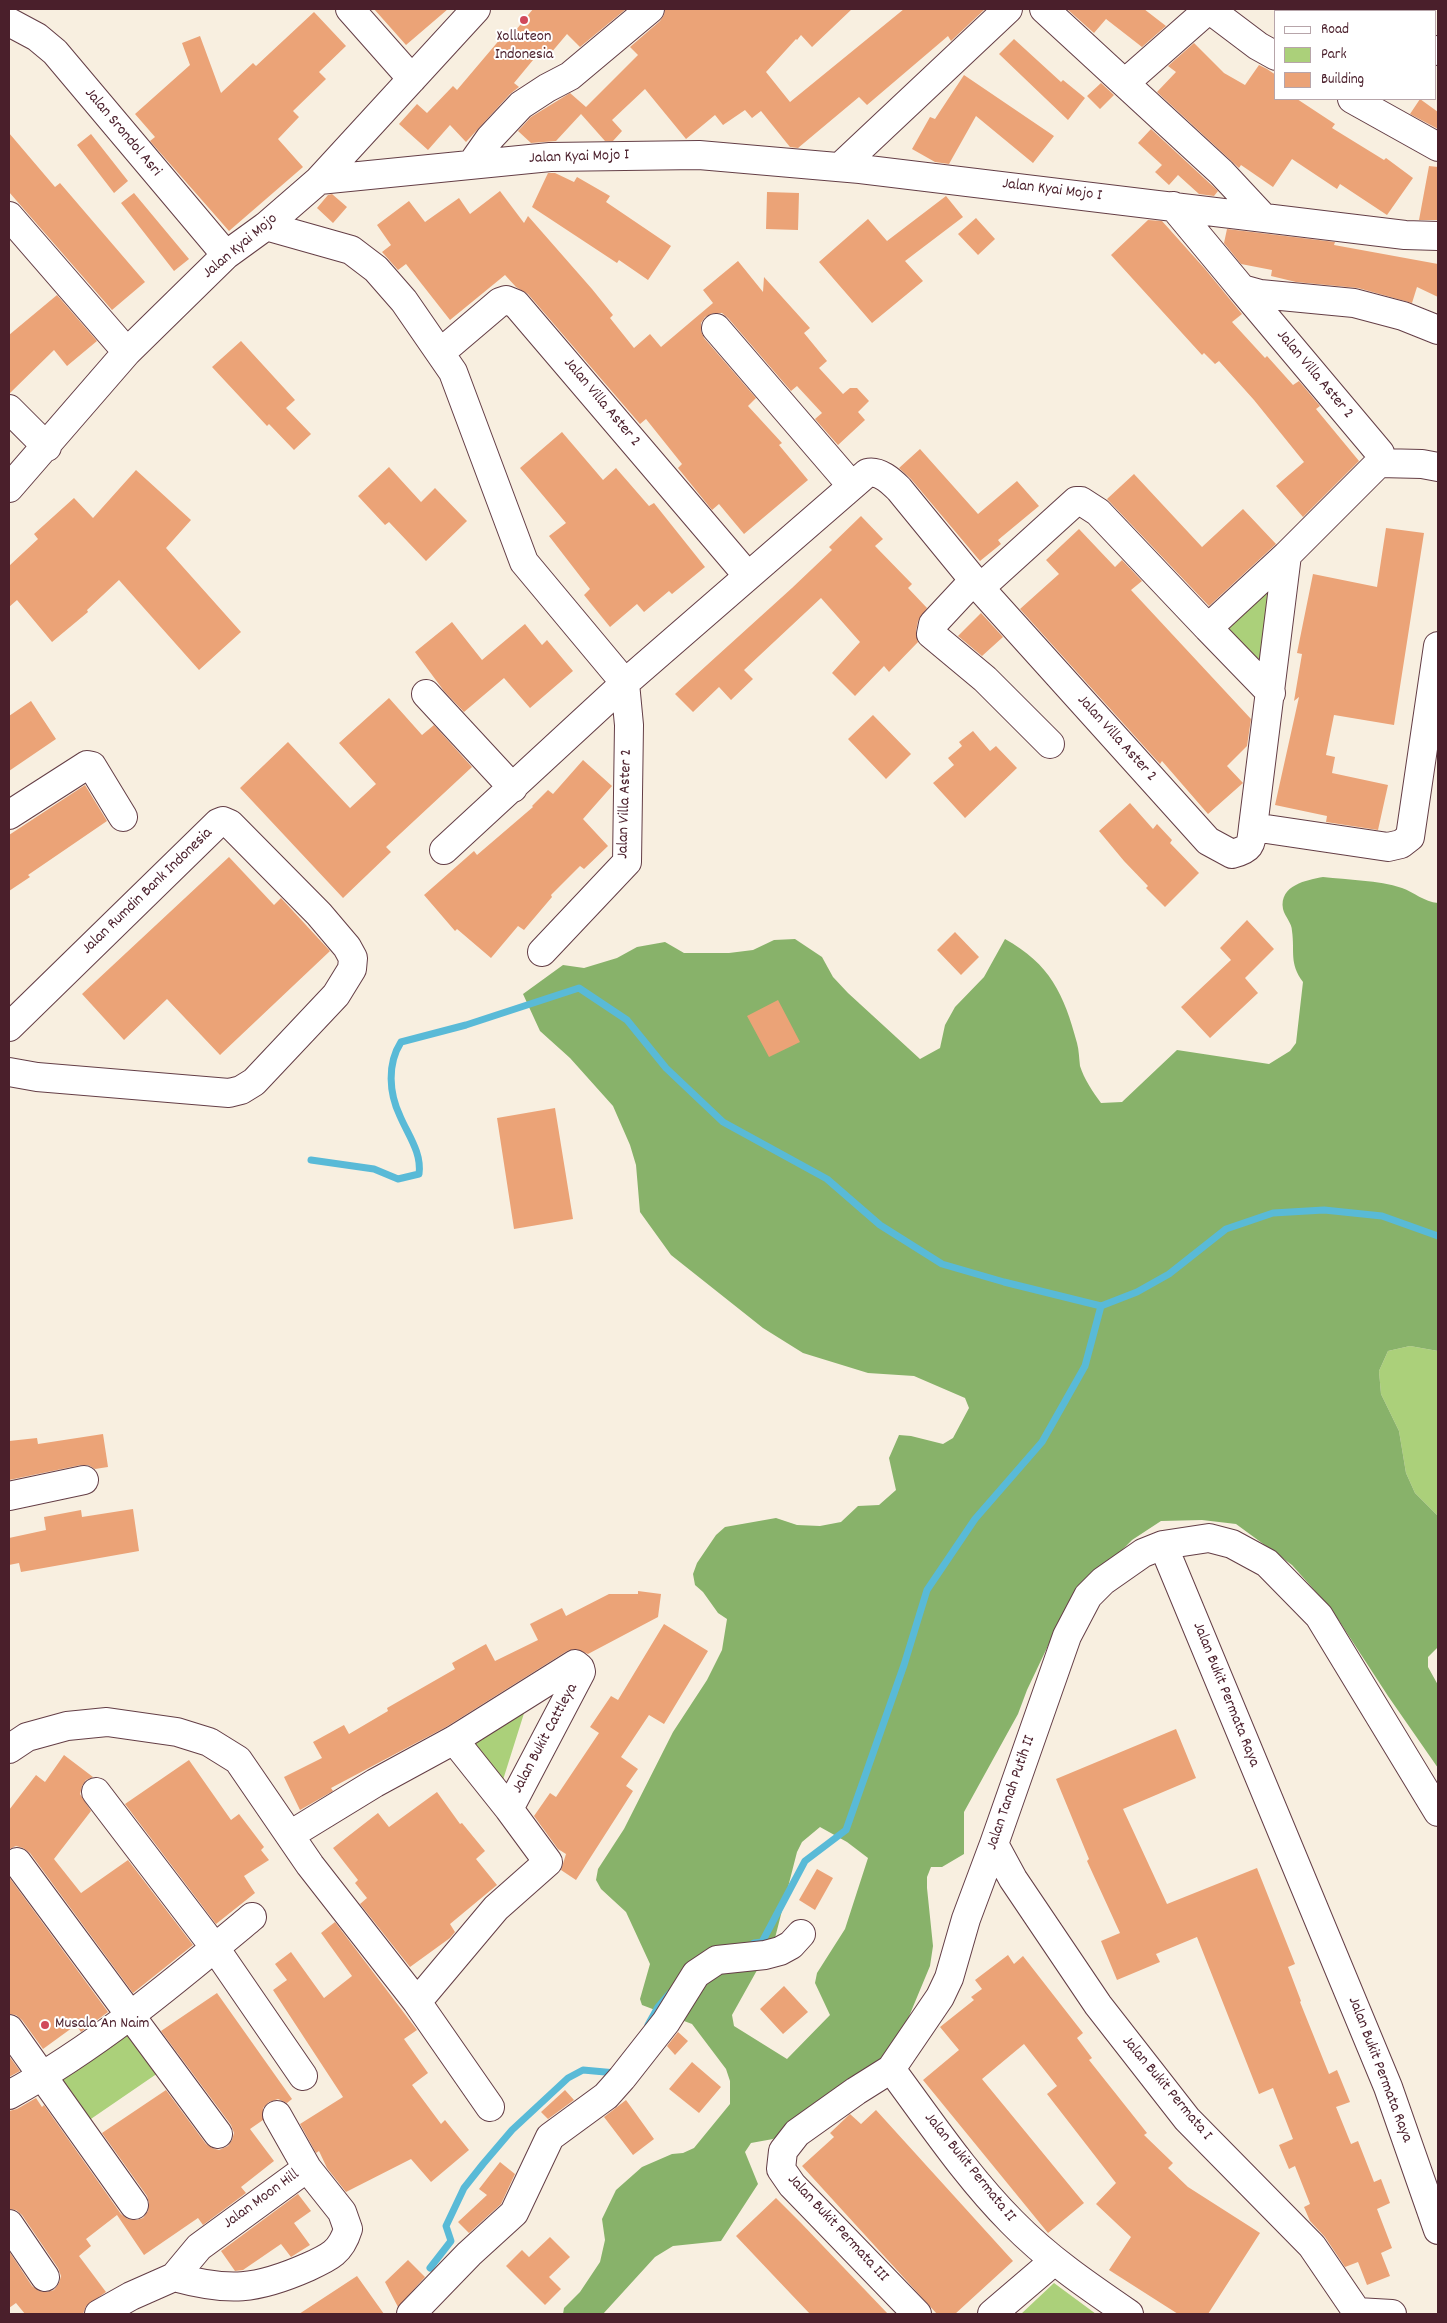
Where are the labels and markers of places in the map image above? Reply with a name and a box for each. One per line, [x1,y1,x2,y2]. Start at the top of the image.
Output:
marker: Xolluteon Indonesia [518,14,530,26]
place label: Xolluteon Indonesia [495,28,553,66]
place label: Musala An Naim [55,2015,150,2035]
marker: Musala An Naim [39,2019,51,2031]

